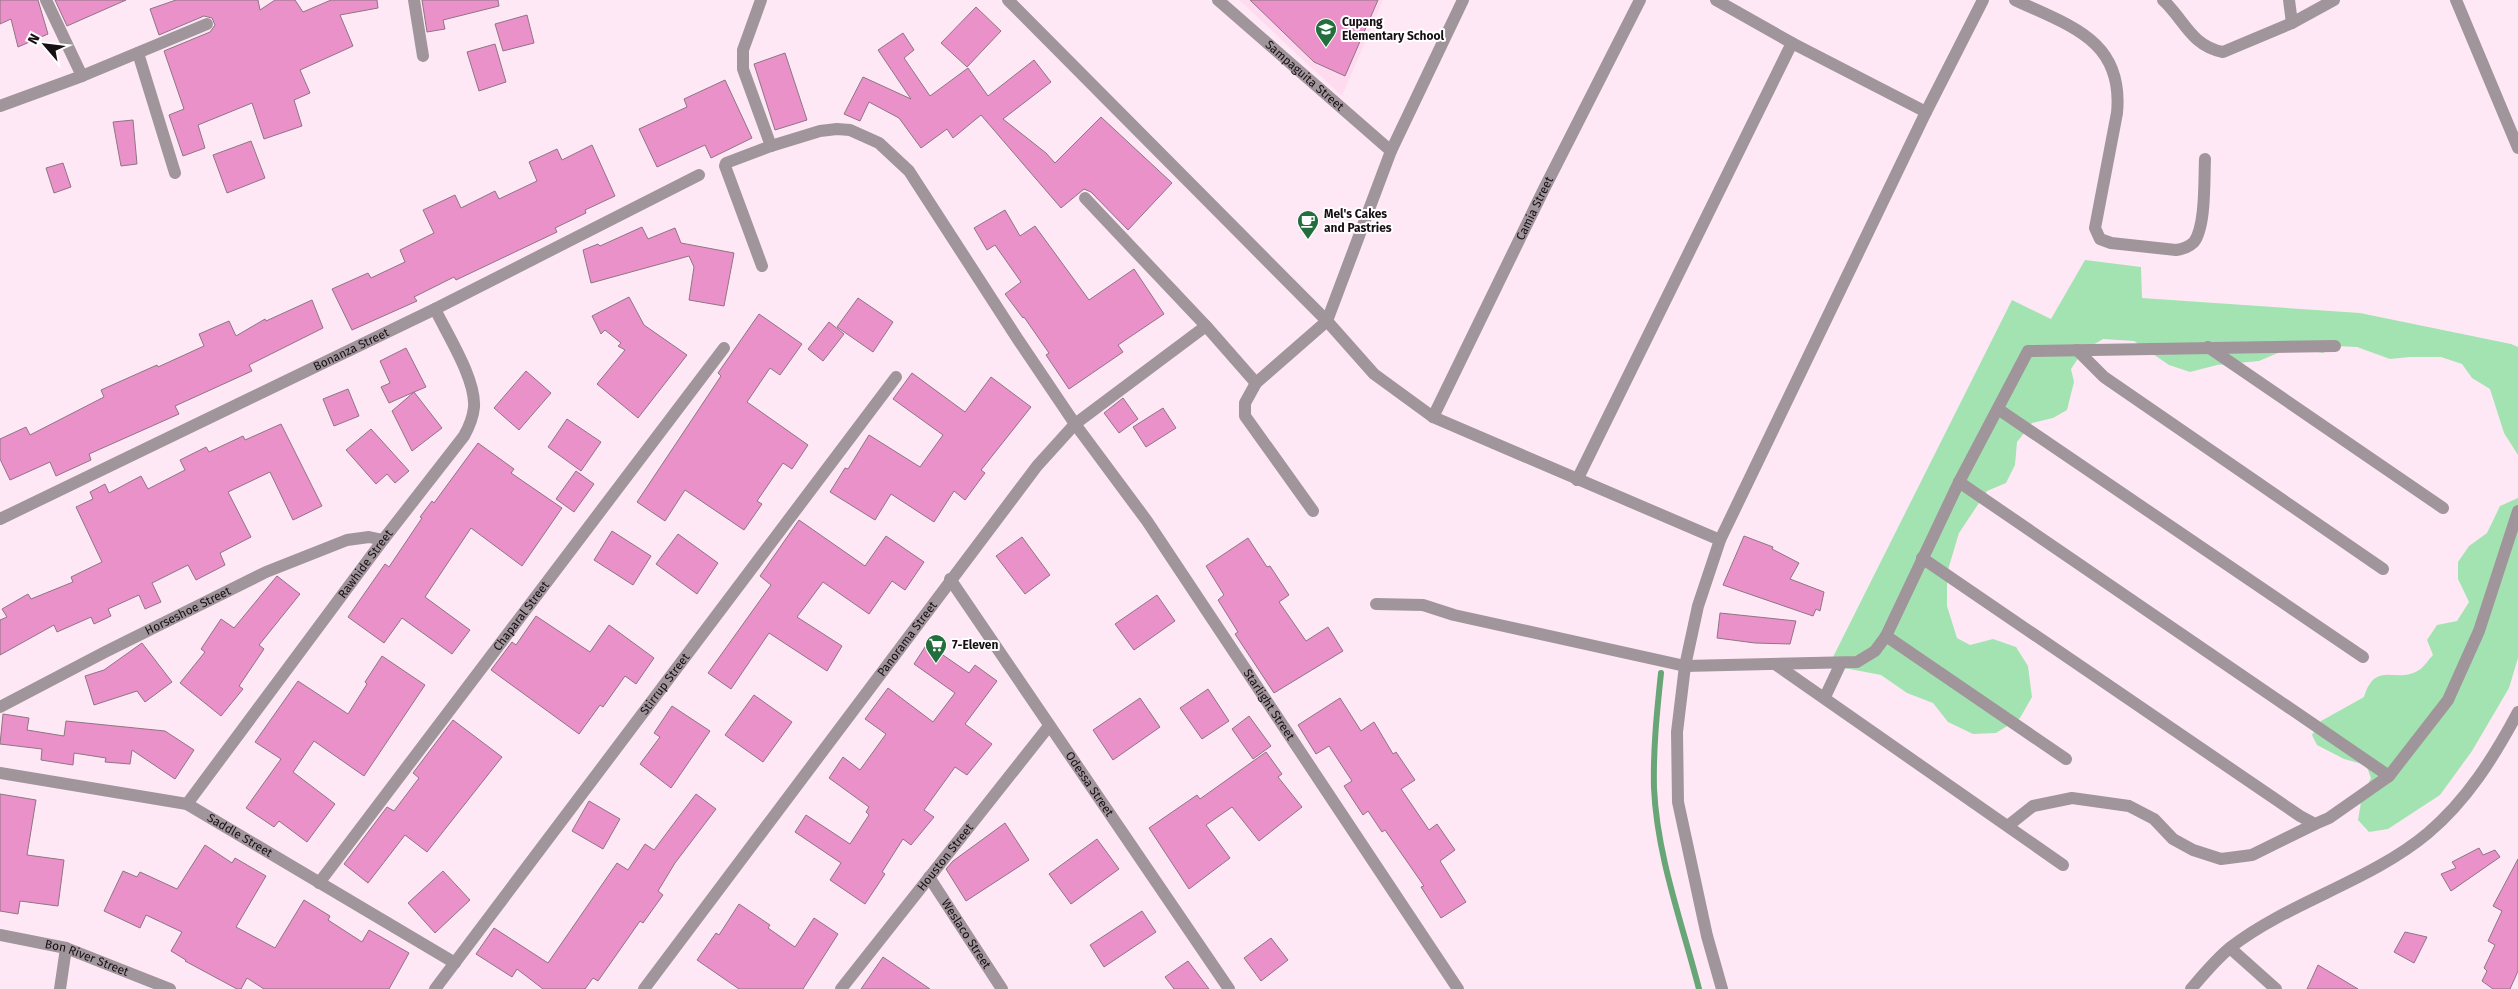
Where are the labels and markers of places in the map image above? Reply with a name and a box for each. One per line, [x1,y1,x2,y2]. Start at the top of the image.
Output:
place label: Cupang Elementary School [1342,15,1445,43]
school or university icon: Cupang Elementary School [1314,17,1338,48]
place label: Mel's Cakes and Pastries [1324,207,1392,235]
cafe icon: Mel's Cakes and Pastries [1296,209,1320,240]
supermarket icon: 7-Eleven [924,633,948,664]
place label: 7-Eleven [952,638,998,652]

